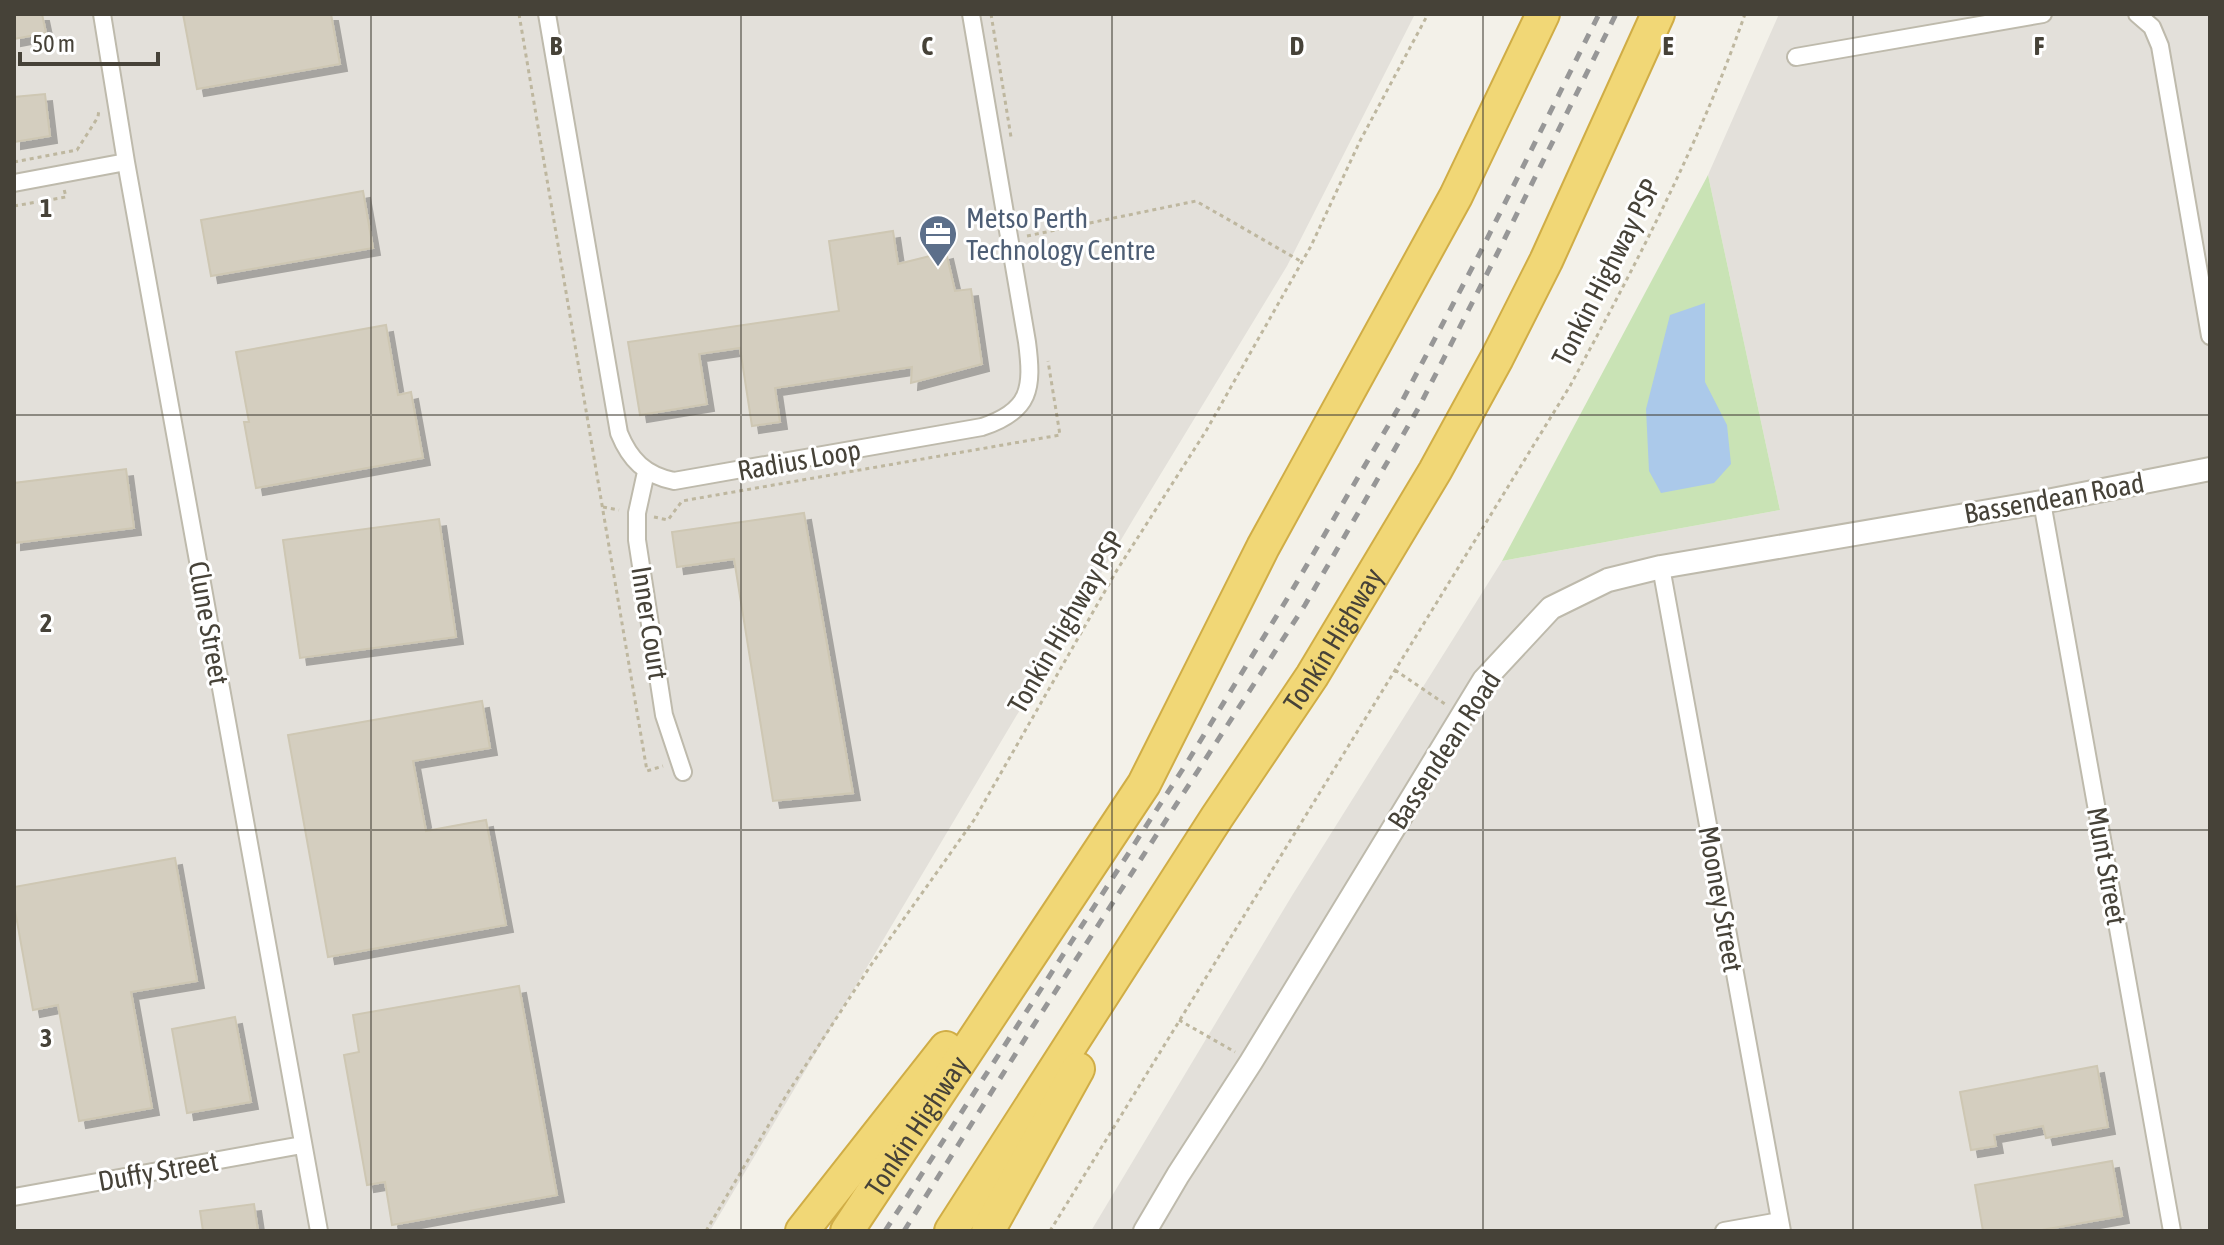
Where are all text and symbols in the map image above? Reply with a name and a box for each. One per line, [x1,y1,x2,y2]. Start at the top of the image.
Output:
scale bar [20,16,158,66]
text: 50 m [32,30,75,57]
text: B [550,31,563,61]
text: C [921,31,933,61]
text: D [1290,31,1304,61]
text: E [1662,31,1674,61]
text: F [2034,31,2045,61]
street label: Tonkin Highway PSP [1545,173,1667,371]
text: 1 [40,193,52,223]
place label: Metso Perth Technology Centre [966,202,1156,266]
office icon: Metso Perth Technology Centre [917,213,959,268]
street label: Radius Loop [735,433,863,487]
street label: Bassendean Road [1961,466,2147,530]
street label: Tonkin Highway PSP [1001,525,1131,719]
street label: Clune Street [182,559,236,687]
street label: Tonkin Highway [1277,562,1389,717]
street label: Inner Court [625,564,675,682]
text: 2 [40,608,52,638]
street label: Bassendean Road [1381,665,1507,835]
street label: Munt Street [2081,805,2133,927]
street label: Mooney Street [1692,823,1750,975]
text: 3 [40,1023,52,1053]
street label: Tonkin Highway [859,1050,975,1202]
street label: Duffy Street [96,1145,220,1197]

